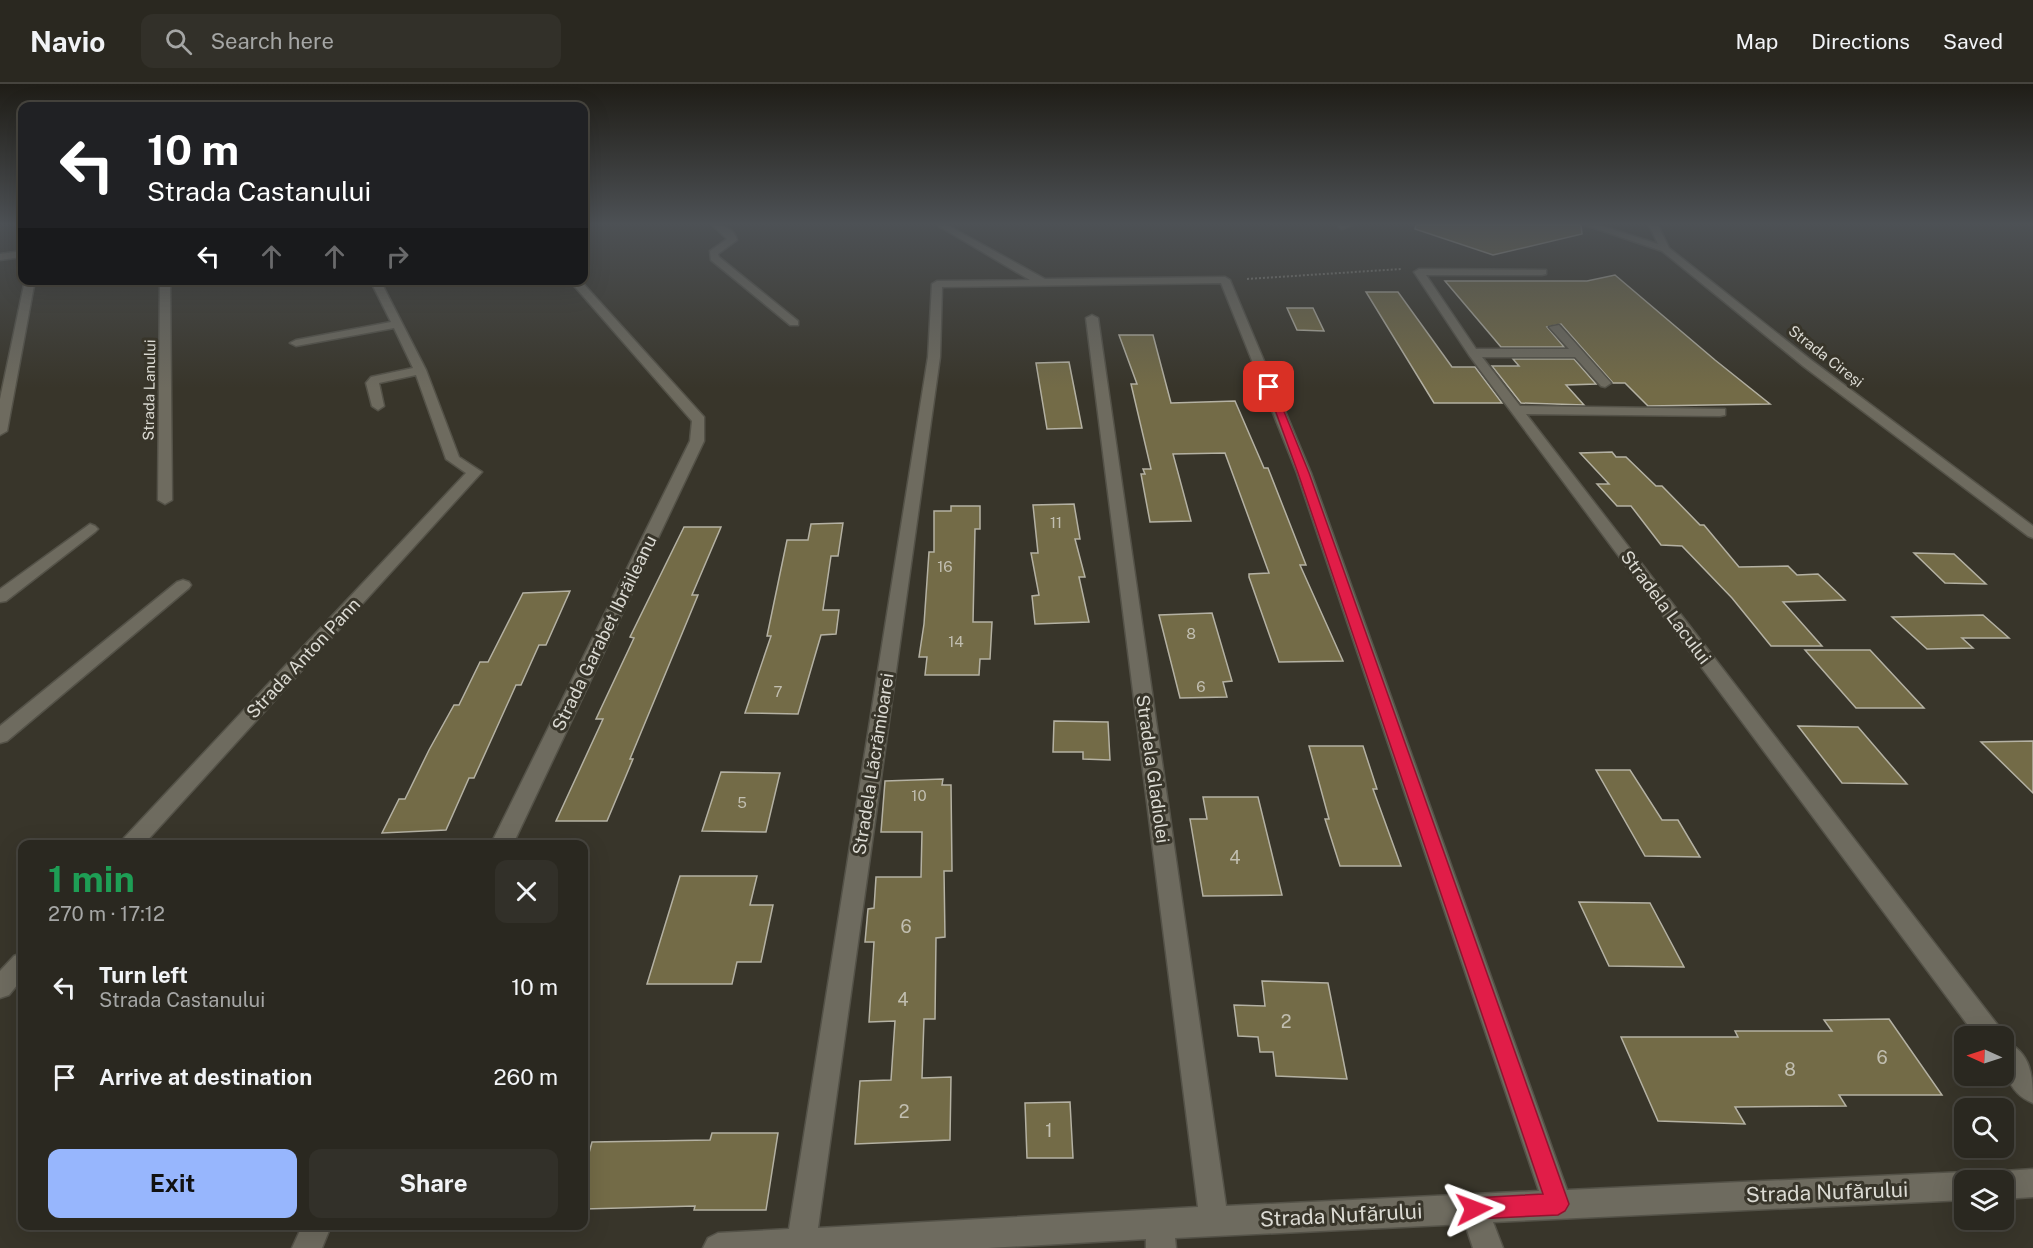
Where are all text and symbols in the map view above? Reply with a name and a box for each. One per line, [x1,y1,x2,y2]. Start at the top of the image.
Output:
search box [141,14,561,68]
text: Navio [30,25,105,58]
icon: search [162,25,195,58]
text: Search here [210,28,334,54]
text: Map [1736,29,1778,54]
text: Directions [1811,29,1910,54]
text: Saved [1943,29,2003,54]
text: 10 m [147,125,239,174]
icon: left [48,126,126,204]
text: Strada Castanului [147,175,371,207]
icon: left [192,240,225,273]
icon: ahead [255,240,288,273]
icon: ahead [318,240,351,273]
icon: right [381,240,414,273]
street label: Strada Cireși [1785,322,1867,390]
street label: Strada Lanului [140,339,158,441]
pin [1243,361,1294,412]
icon: arrive [1252,370,1285,403]
house number: 11 [1050,514,1062,531]
street label: Strada Garabet Ibrăileanu [547,532,661,734]
street label: Stradela Lacului [1617,546,1715,668]
house number: 16 [937,558,953,575]
street label: Strada Anton Pann [242,593,364,723]
house number: 8 [1186,625,1196,642]
house number: 14 [948,633,964,650]
street label: Stradela Lăcrămioarei [848,672,898,856]
house number: 6 [1196,678,1206,695]
house number: 7 [773,683,783,700]
street label: Stradela Gladiolei [1132,693,1174,845]
house number: 10 [911,787,927,804]
house number: 5 [737,794,747,811]
house number: 4 [1229,847,1241,868]
text: 1 min [48,858,135,900]
button: close [495,860,558,923]
text: 270 m · 17:12 [48,902,165,926]
house number: 6 [900,916,912,937]
text: Turn left [99,962,188,988]
icon: left [48,971,81,1004]
text: 10 m [511,974,558,1000]
text: Strada Castanului [99,988,265,1012]
house number: 4 [897,989,909,1010]
house number: 2 [1281,1011,1291,1032]
north arrow [1954,1026,2014,1086]
map controls [1954,1026,2014,1230]
house number: 6 [1876,1047,1888,1068]
house number: 8 [1784,1059,1796,1080]
icon: arrive [48,1061,81,1094]
text: Arrive at destination [99,1064,312,1090]
text: 260 m [493,1064,558,1090]
button: search [1954,1098,2014,1158]
house number: 2 [899,1101,909,1122]
house number: 1 [1045,1120,1053,1141]
button: Exit [48,1149,297,1218]
button: Share [309,1149,558,1218]
button: layers [1954,1170,2014,1230]
position arrow [1442,1177,1506,1241]
street label: Strada Nufărului [1745,1177,1909,1207]
street label: Strada Nufărului [1259,1198,1423,1232]

